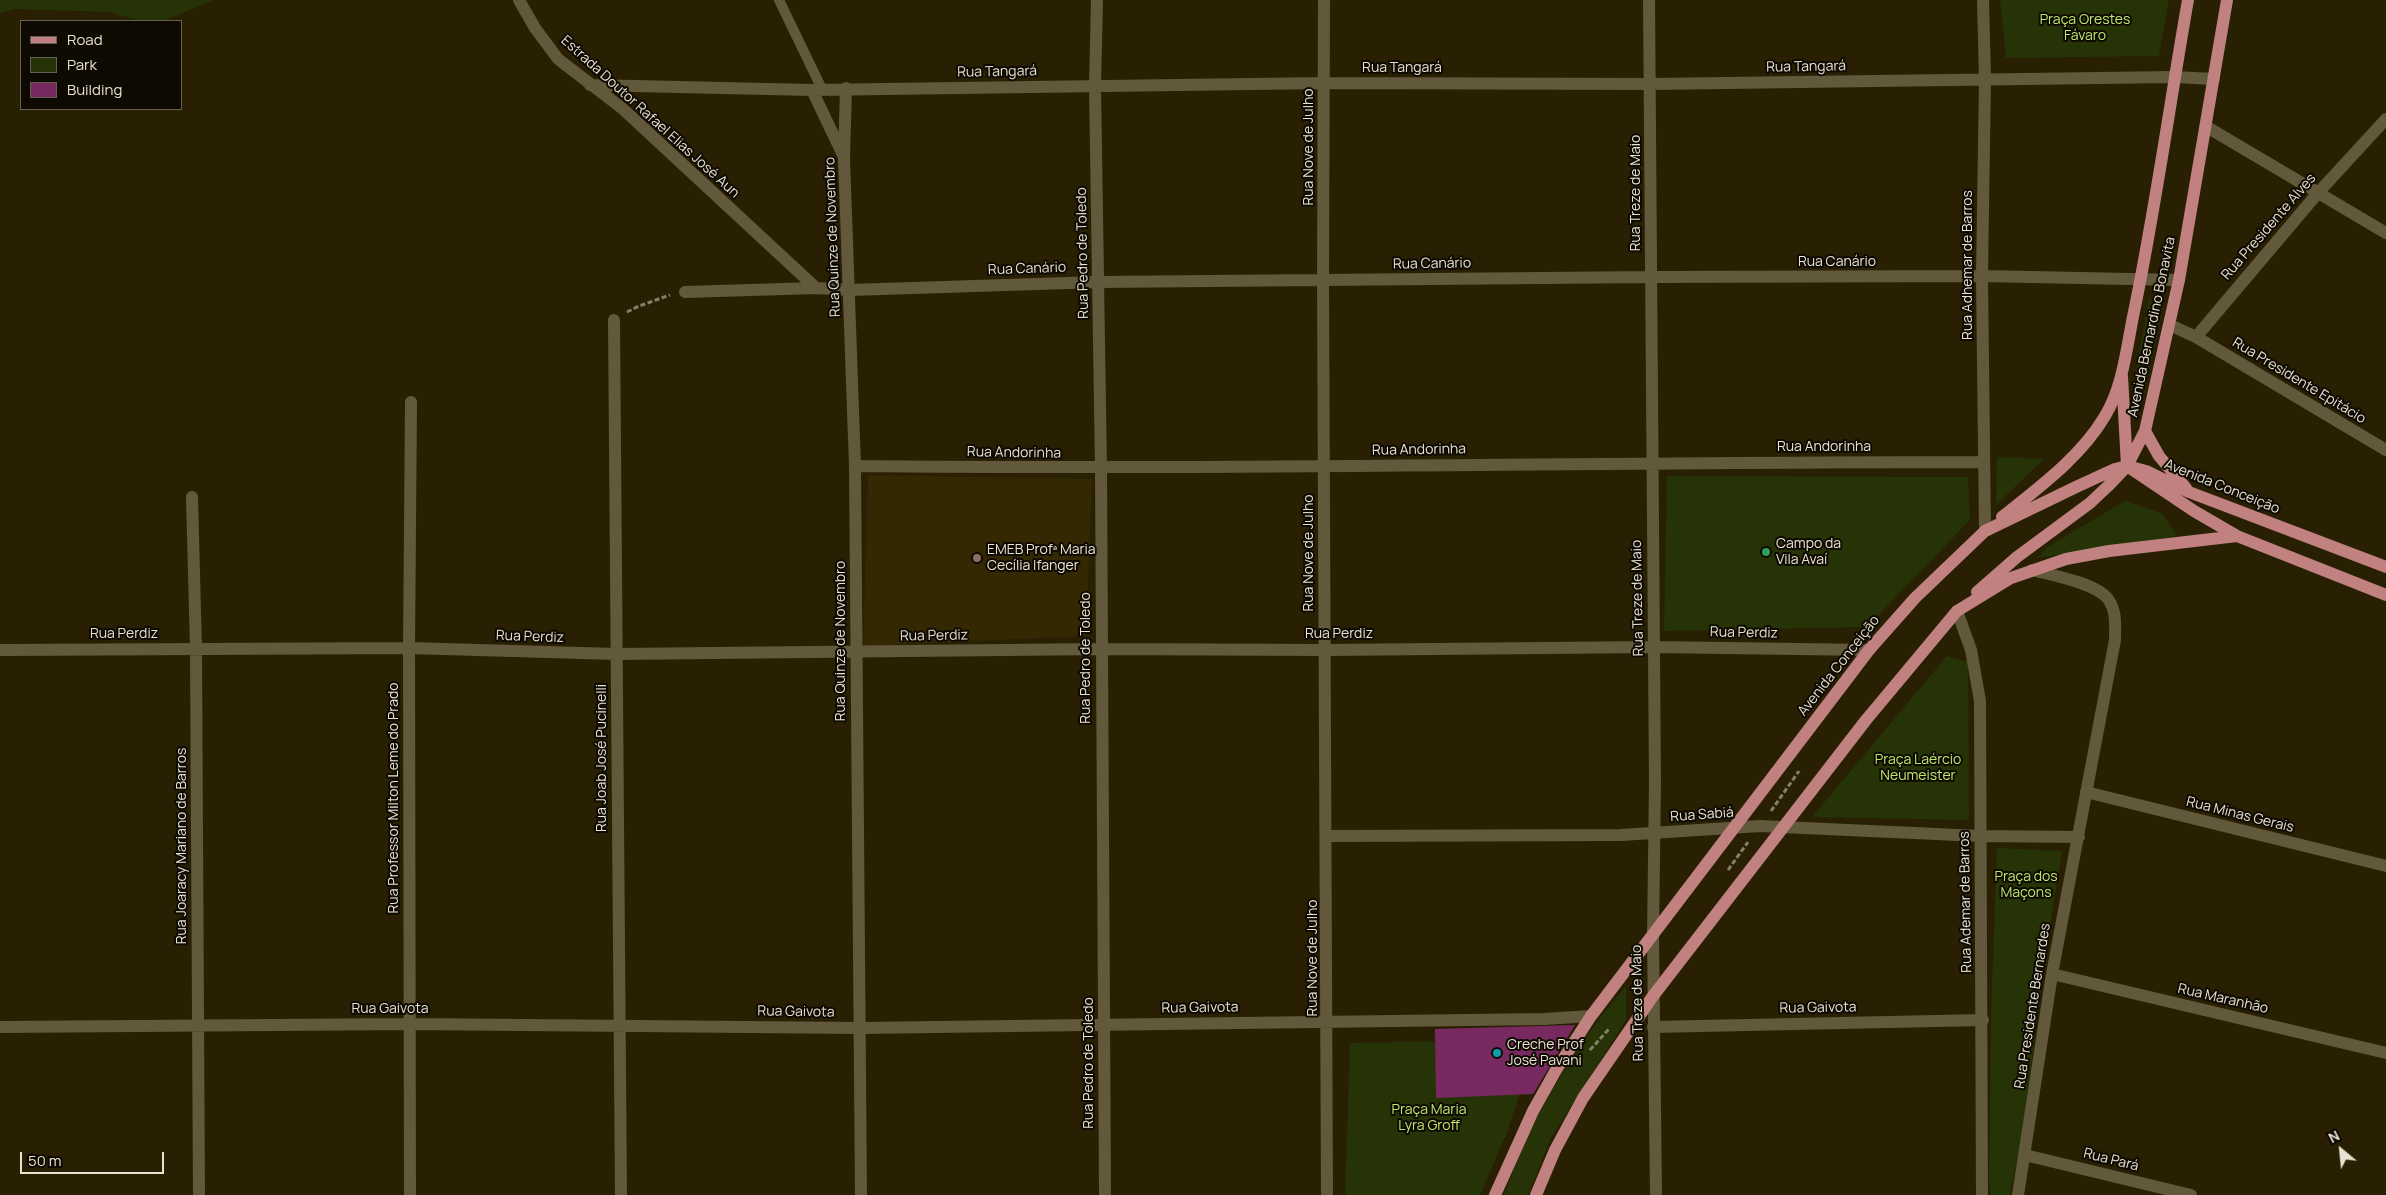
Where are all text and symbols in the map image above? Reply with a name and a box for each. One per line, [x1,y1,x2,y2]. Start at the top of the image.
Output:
park label: Praça Orestes Fávaro [2040,12,2130,44]
legend [20,20,182,110]
text: Road [67,29,103,50]
street label: Estrada Doutor Rafael Elias José Aun [557,32,743,202]
text: Park [67,54,97,75]
street label: Rua Tangará [1766,58,1846,76]
street label: Rua Tangará [1362,60,1442,76]
street label: Rua Tangará [957,63,1037,81]
text: Building [67,79,122,100]
street label: Rua Nove de Julho [1301,88,1317,206]
street label: Rua Treze de Maio [1628,135,1644,251]
street label: Rua Quinze de Novembro [822,156,844,318]
street label: Rua Presidente Alves [2218,170,2320,284]
street label: Rua Pedro de Toledo [1073,187,1093,319]
street label: Rua Adhemar de Barros [1960,190,1976,340]
street label: Avenida Bernardino Bonavita [2125,235,2179,419]
street label: Rua Canário [1798,254,1876,270]
street label: Rua Canário [1393,255,1471,273]
street label: Rua Canário [988,259,1066,279]
street label: Rua Presidente Epitácio [2229,334,2369,428]
street label: Rua Andorinha [1777,439,1871,455]
street label: Rua Andorinha [1372,441,1466,459]
street label: Rua Andorinha [967,444,1061,462]
street label: Avenida Conceição [2162,456,2282,518]
street label: Rua Nove de Julho [1301,494,1317,612]
place label: Campo da Vila Avaí [1776,536,1841,568]
street label: Rua Treze de Maio [1629,540,1647,656]
place label: EMEB Profª Maria Cecília Ifanger [987,542,1096,574]
marker: Campo da Vila Avaí [1760,546,1772,558]
marker: EMEB Profª Maria Cecília Ifanger [971,552,983,564]
street label: Rua Quinze de Novembro [833,561,849,721]
street label: Rua Pedro de Toledo [1078,592,1094,724]
street label: Avenida Conceição [1795,612,1883,720]
street label: Rua Perdiz [1710,624,1778,642]
street label: Rua Perdiz [90,626,158,642]
street label: Rua Perdiz [1305,626,1373,642]
street label: Rua Perdiz [496,627,564,647]
street label: Rua Perdiz [900,627,968,645]
street label: Rua Professor Milton Leme do Prado [386,683,402,913]
street label: Rua Joab José Pucinelli [594,684,610,832]
street label: Rua Joaracy Mariano de Barros [174,748,190,944]
park label: Praça Laércio Neumeister [1875,752,1961,784]
street label: Rua Minas Gerais [2184,794,2296,836]
street label: Rua Sabiá [1670,804,1734,826]
street label: Rua Ademar de Barros [1956,831,1976,973]
park label: Praça dos Maçons [1994,869,2058,902]
street label: Rua Nove de Julho [1305,899,1321,1017]
street label: Rua Presidente Bernardes [2012,922,2054,1090]
street label: Rua Treze de Maio [1629,945,1647,1061]
street label: Rua Maranhão [2176,980,2270,1018]
street label: Rua Pedro de Toledo [1081,997,1097,1129]
street label: Rua Gaivota [1161,999,1239,1017]
street label: Rua Gaivota [1779,999,1857,1017]
street label: Rua Gaivota [351,1001,429,1017]
street label: Rua Gaivota [757,1003,835,1021]
place label: Creche Prof José Pavani [1507,1037,1584,1070]
marker: Creche Prof José Pavani [1491,1047,1503,1059]
park label: Praça Maria Lyra Groff [1392,1102,1466,1134]
north arrow [2316,1125,2366,1175]
text: N [2325,1126,2343,1147]
scale bar [22,1142,166,1174]
street label: Rua Pará [2082,1145,2140,1175]
text: 50 m [28,1150,62,1171]

